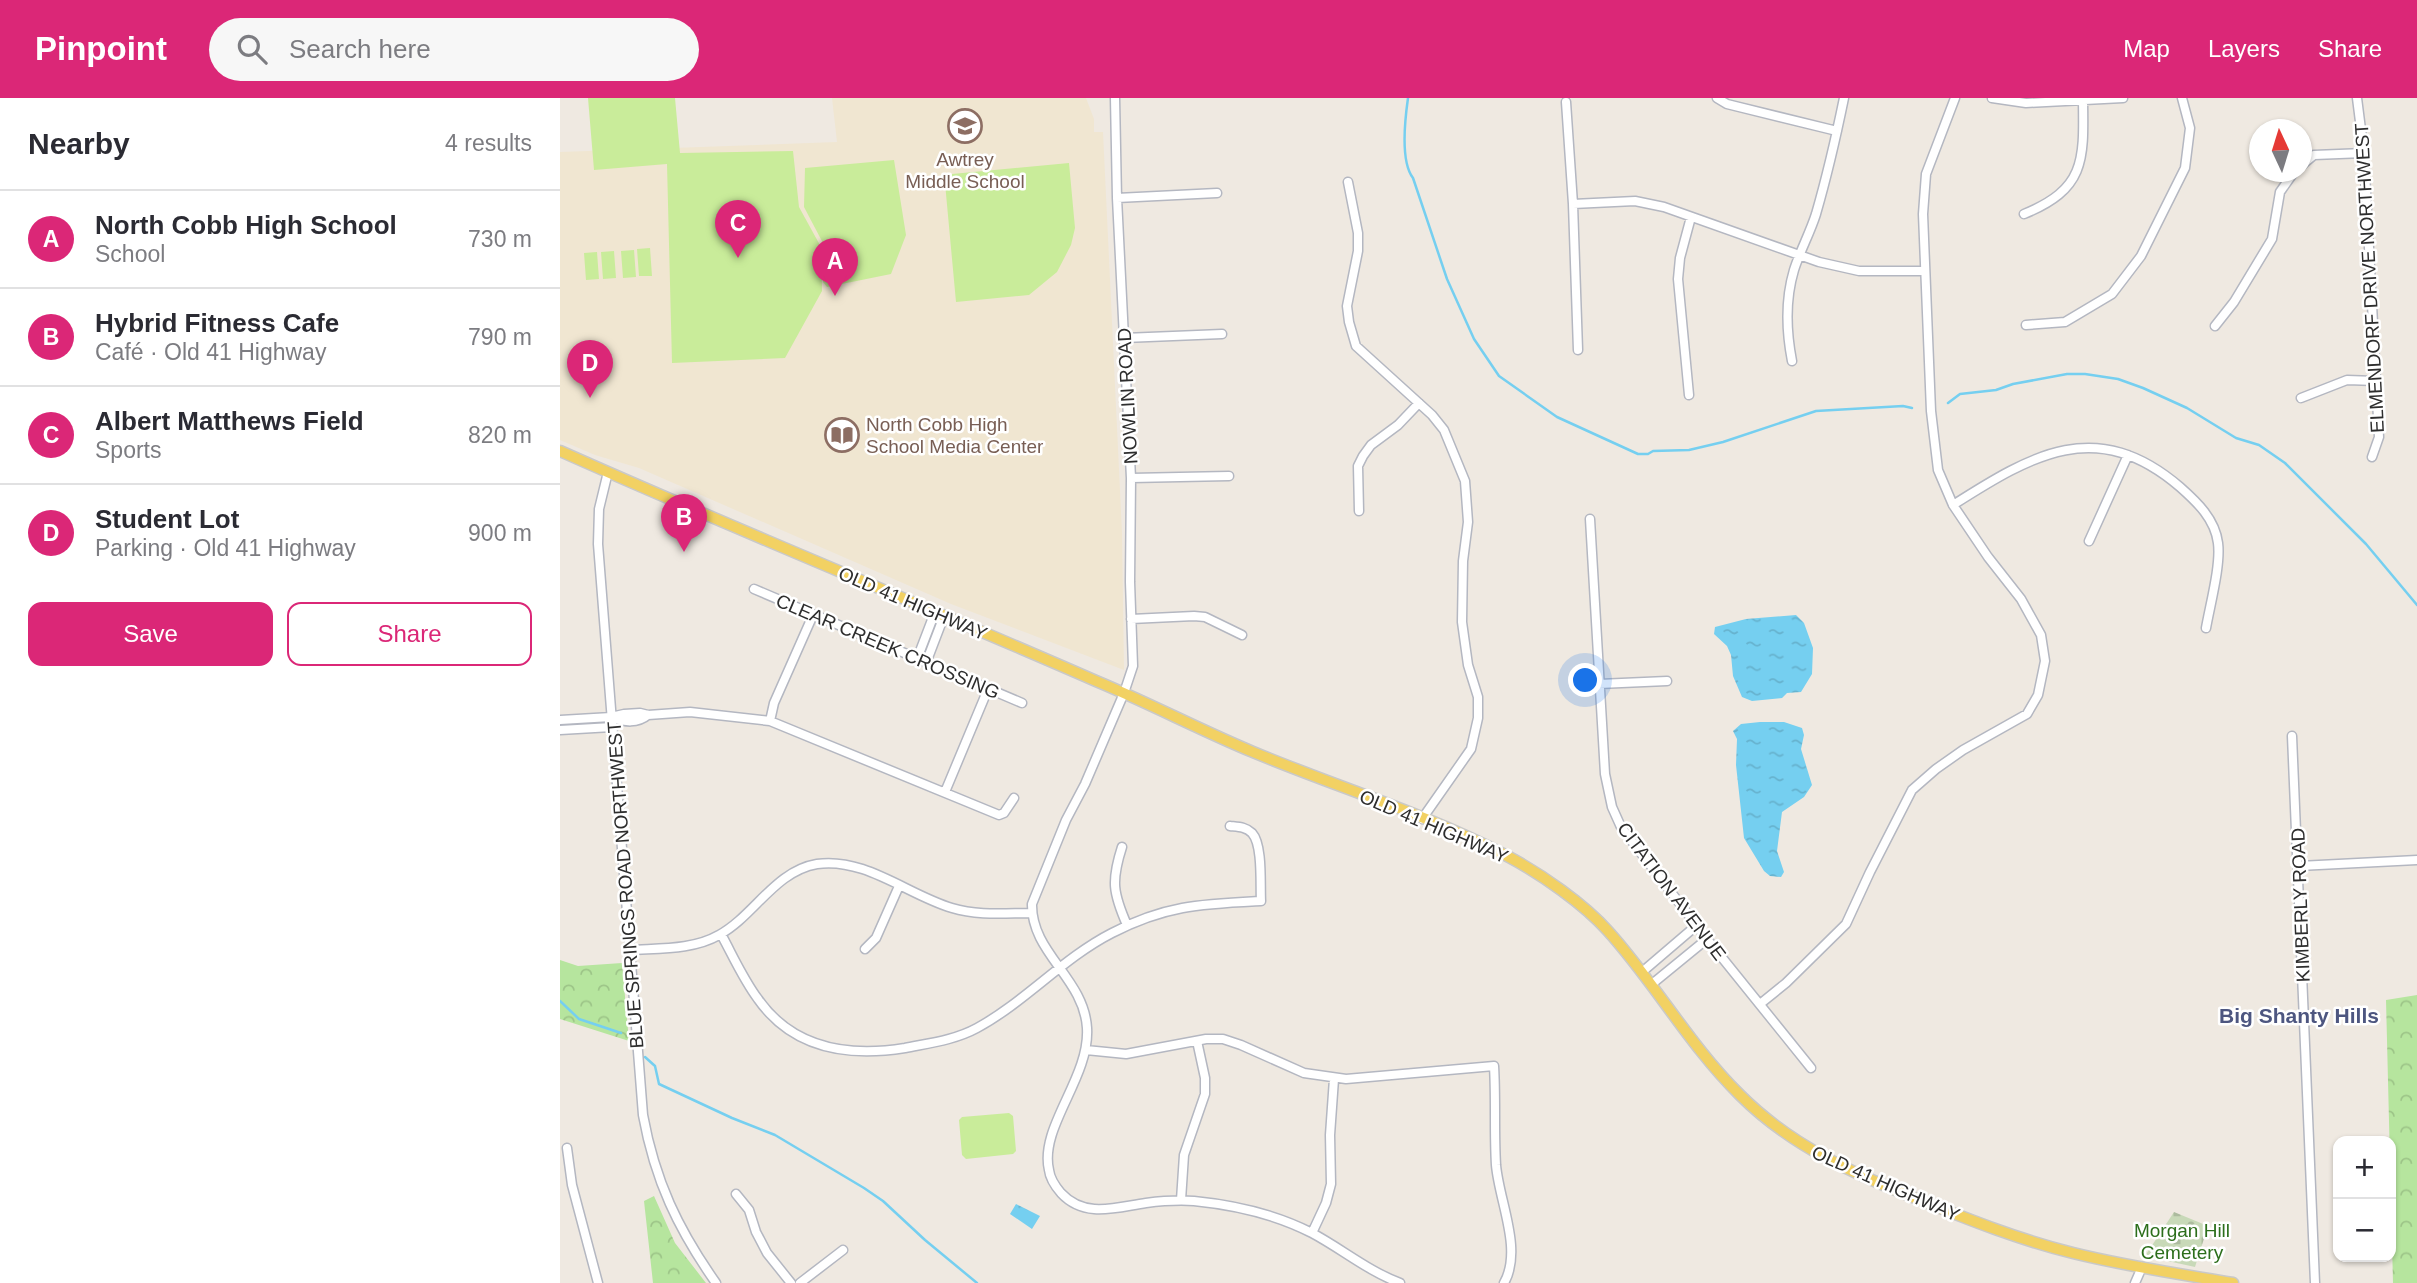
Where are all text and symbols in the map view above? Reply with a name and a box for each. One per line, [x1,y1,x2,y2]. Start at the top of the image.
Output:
search box [209,18,699,81]
text: Pinpoint [35,30,167,67]
icon: search [233,30,271,68]
text: Search here [289,34,431,64]
text: Map [2123,35,2170,62]
text: Layers [2208,35,2280,62]
text: Share [2318,35,2382,62]
school or university icon: Awtrey Middle School [946,107,984,145]
north arrow [2249,119,2312,182]
street label: ELMENDORF DRIVE NORTHWEST [2351,122,2388,433]
text: Nearby [28,127,130,160]
text: 4 results [445,130,532,156]
place label: Awtrey Middle School [905,149,1025,192]
pin: C [715,200,761,258]
text: North Cobb High School [95,210,397,240]
text: A [43,226,59,252]
text: 730 m [468,226,532,252]
pin: A [812,238,858,296]
text: School [95,241,165,267]
text: Hybrid Fitness Cafe [95,308,339,338]
text: B [43,324,59,350]
text: 790 m [468,324,532,350]
street label: NOWLIN ROAD [1113,327,1142,465]
text: Café · Old 41 Highway [95,339,326,365]
pin: D [567,340,613,398]
text: Albert Matthews Field [95,406,364,436]
place label: North Cobb High School Media Center [866,414,1044,457]
library icon: North Cobb High School Media Center [823,416,861,454]
text: C [43,422,59,448]
text: 820 m [468,422,532,448]
text: Sports [95,437,161,463]
pin: B [661,494,707,552]
text: Student Lot [95,504,239,534]
text: D [43,520,59,546]
text: 900 m [468,520,532,546]
text: Parking · Old 41 Highway [95,535,356,561]
street label: OLD 41 HIGHWAY [835,563,991,644]
street label: CLEAR CREEK CROSSING [773,590,1003,703]
button: Save [28,602,273,666]
button: Share [287,602,532,666]
your location [1568,663,1602,697]
street label: BLUE SPRINGS ROAD NORTHWEST [604,720,647,1049]
street label: OLD 41 HIGHWAY [1356,786,1512,867]
street label: CITATION AVENUE [1613,818,1730,964]
street label: KIMBERLY ROAD [2287,827,2314,983]
district label: Big Shanty Hills [2219,1004,2379,1027]
map controls [2333,1136,2396,1262]
button: + [2333,1136,2396,1199]
street label: OLD 41 HIGHWAY [1809,1141,1963,1226]
button: − [2333,1199,2396,1262]
park label: Morgan Hill Cemetery [2134,1220,2230,1263]

